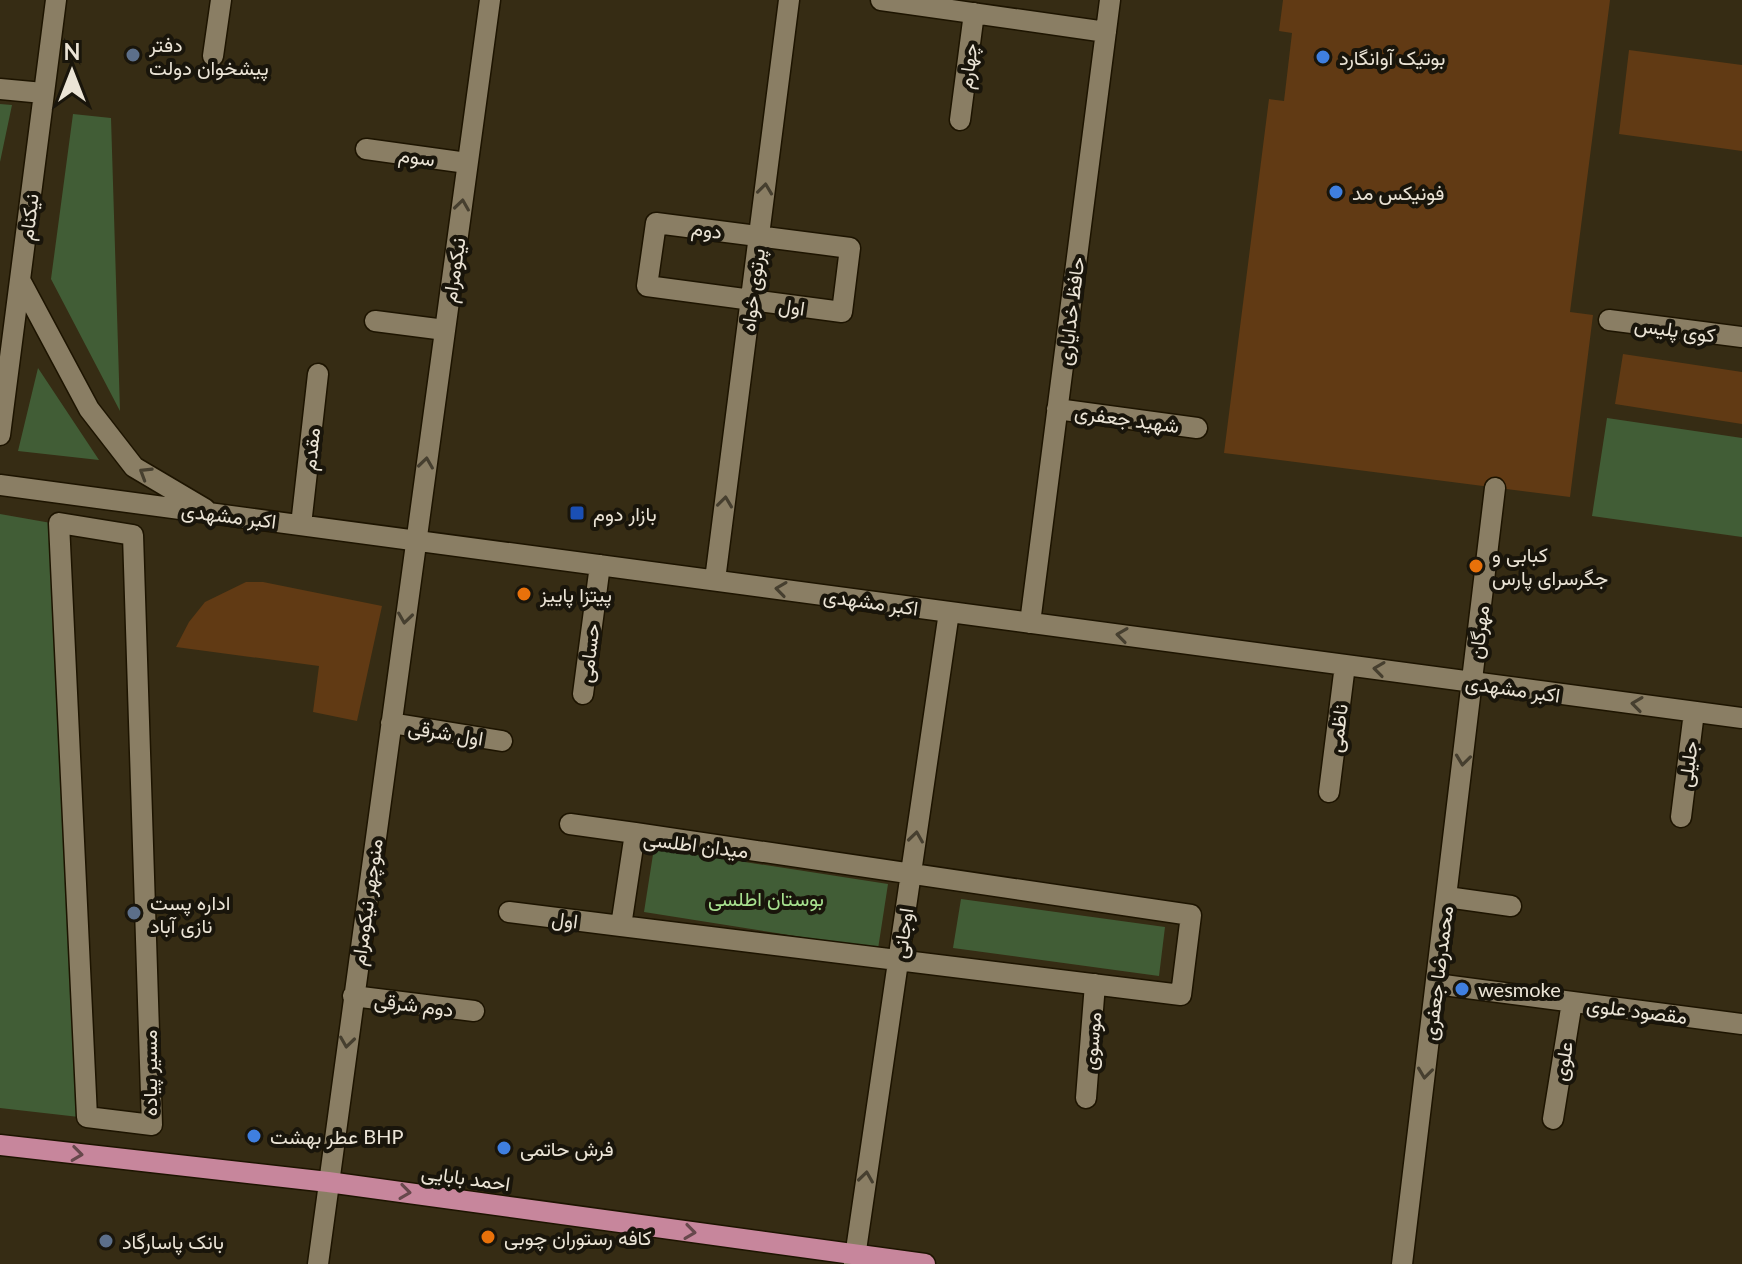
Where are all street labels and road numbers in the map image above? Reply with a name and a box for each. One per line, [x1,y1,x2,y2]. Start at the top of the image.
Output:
street label: چهارم [952,42,985,91]
street label: سوم [397,142,437,172]
street label: نیکنام [13,192,45,242]
street label: دوم [690,215,724,245]
street label: نیکومرام [437,236,471,304]
street label: پرتوی خواه [735,247,772,333]
street label: حافظ خدایاری [1051,255,1091,367]
street label: اول [777,292,807,322]
street label: کوی پلیس [1633,311,1717,350]
street label: شهید جعفری [1073,399,1181,439]
street label: مقدم [296,426,326,472]
street label: اکبر مشهدی [180,497,278,535]
street label: اکبر مشهدی [822,582,920,622]
street label: مهرگان [1463,604,1495,661]
street label: حسامی [572,622,605,684]
street label: اکبر مشهدی [1464,669,1562,709]
street label: ناظمی [1322,702,1353,754]
street label: اول شرقی [406,714,485,752]
street label: جلیلی [1672,740,1703,789]
street label: میدان اطلسی [642,826,750,863]
street label: منوچهر نیکومرام [345,837,390,968]
street label: محمدرضا جعفری [1417,904,1459,1042]
street label: اول [550,905,580,934]
street label: اوجانی [887,906,919,960]
street label: دوم شرقی [373,987,455,1023]
street label: مقصود علوی [1585,992,1689,1030]
street label: موسوی [1077,1011,1107,1071]
street label: مسیر پیاده [137,1030,164,1116]
street label: علوی [1547,1039,1579,1083]
street label: احمد بابایی [420,1159,512,1196]

